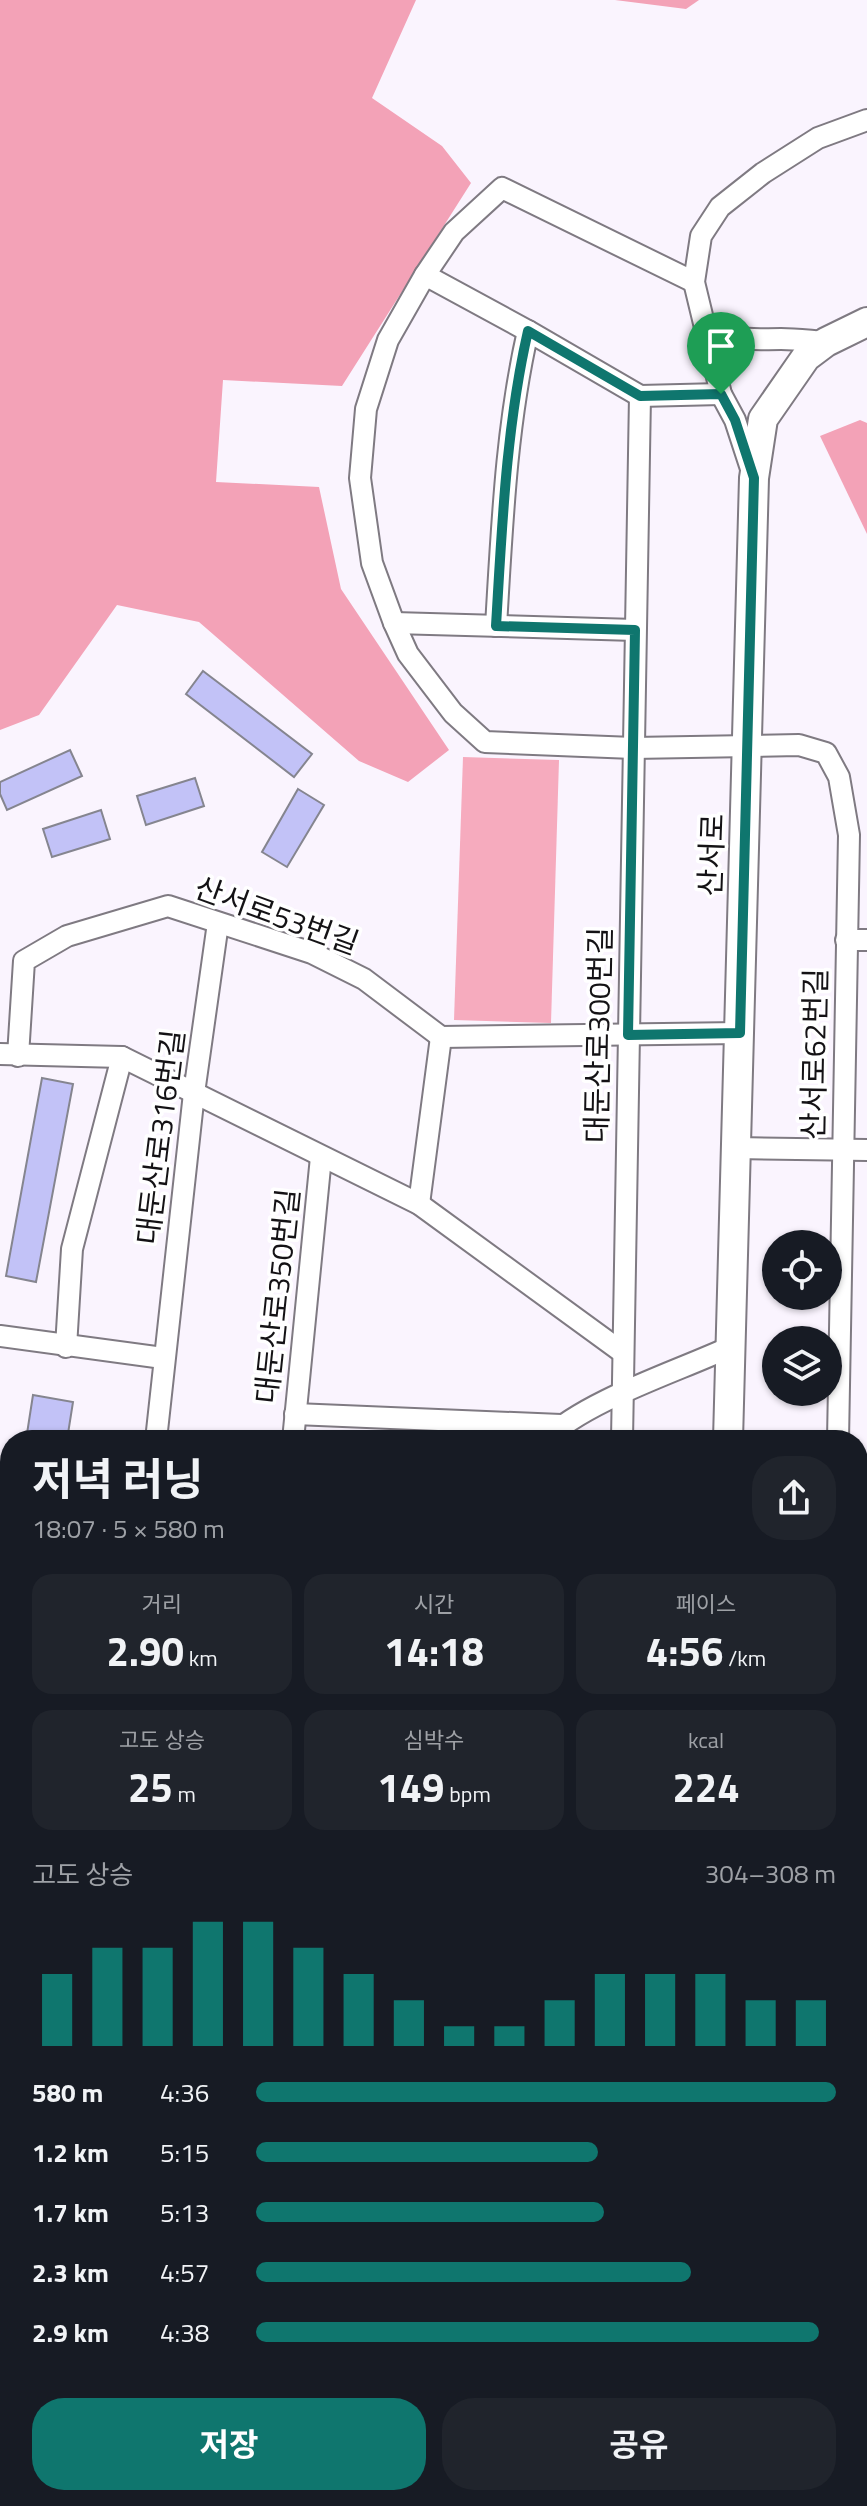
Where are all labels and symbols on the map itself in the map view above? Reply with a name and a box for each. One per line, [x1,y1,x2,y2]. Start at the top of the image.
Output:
pin [687,312,755,394]
street label: 산서로 [687,813,735,897]
street label: 산서로53번길 [189,864,365,966]
street label: 대둔산로300번길 [573,927,623,1143]
street label: 산서로62번길 [790,968,838,1140]
street label: 대둔산로316번길 [124,1027,196,1247]
street label: 대둔산로350번길 [243,1186,311,1406]

